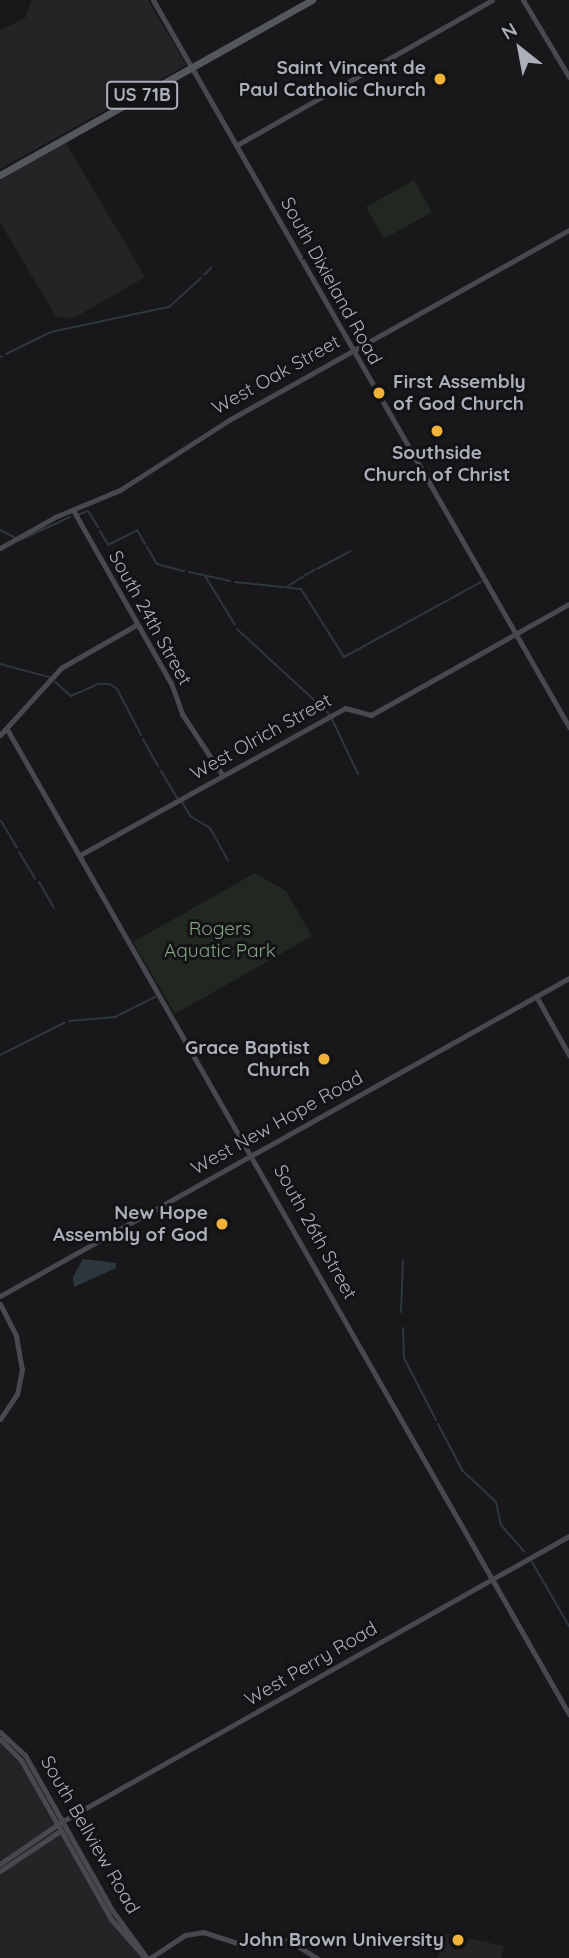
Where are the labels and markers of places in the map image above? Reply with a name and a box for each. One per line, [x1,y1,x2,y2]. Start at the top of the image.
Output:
place label: Saint Vincent de Paul Catholic Church [239,57,426,101]
marker: Saint Vincent de Paul Catholic Church [432,71,448,87]
place label: First Assembly of God Church [393,371,526,415]
marker: First Assembly of God Church [371,385,387,401]
marker: Southside Church of Christ [429,423,445,439]
place label: Southside Church of Christ [364,442,510,486]
place label: Grace Baptist Church [185,1037,310,1081]
marker: Grace Baptist Church [316,1051,332,1067]
place label: New Hope Assembly of God [53,1202,208,1246]
marker: New Hope Assembly of God [214,1216,230,1232]
place label: John Brown University [239,1929,444,1951]
marker: John Brown University [450,1932,466,1948]

